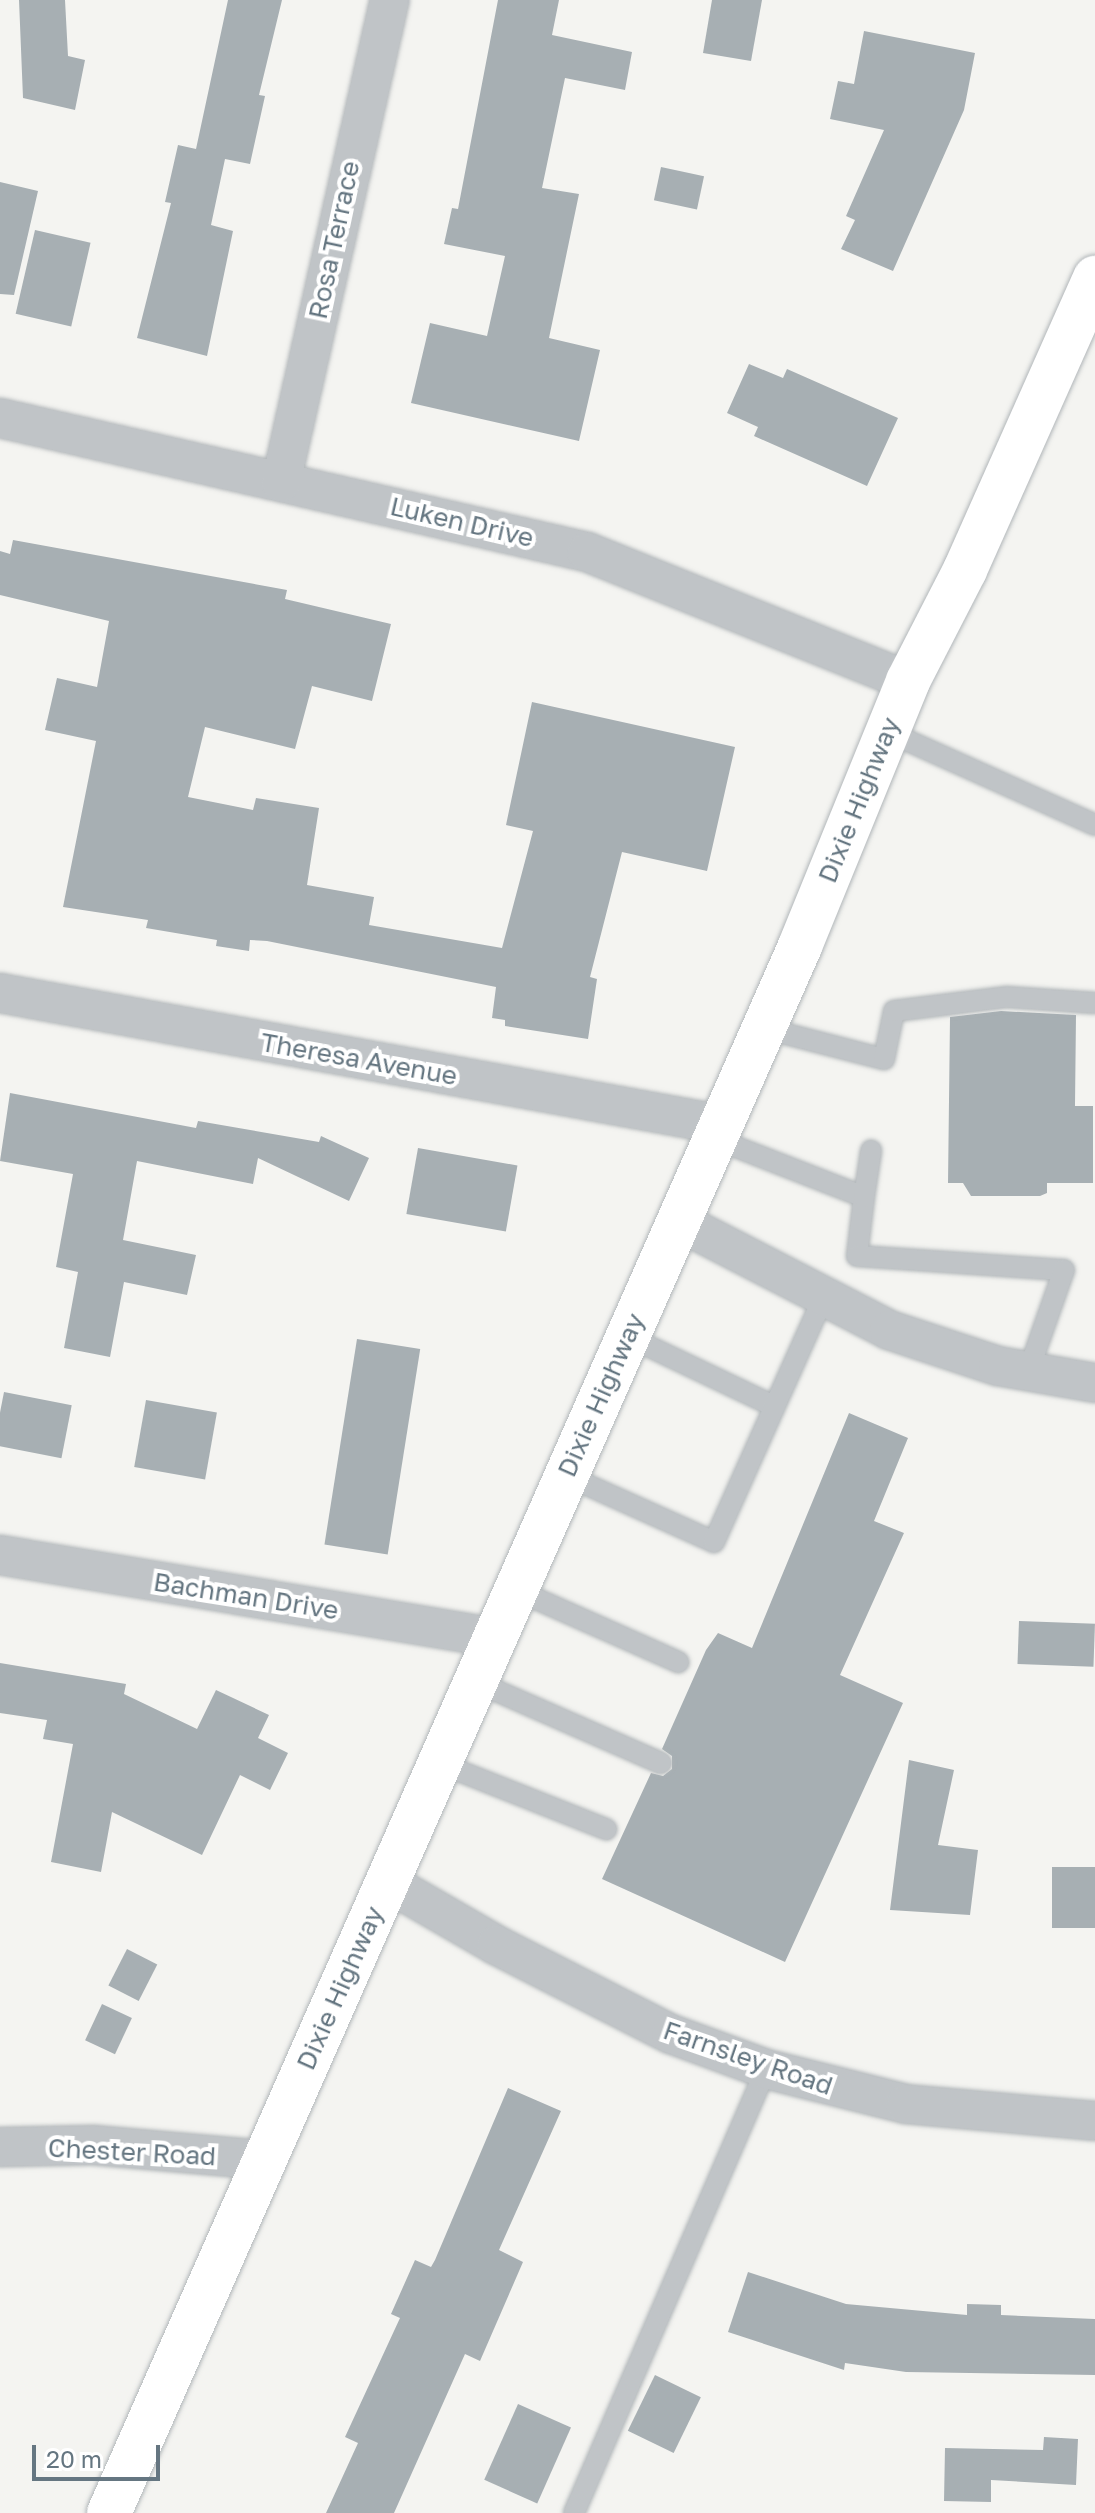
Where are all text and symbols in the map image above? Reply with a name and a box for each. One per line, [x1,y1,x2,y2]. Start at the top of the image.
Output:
street label: Rosa Terrace [302,158,366,322]
street label: Luken Drive [387,490,537,554]
street label: Dixie Highway [812,713,906,887]
street label: Theresa Avenue [258,1026,460,1092]
street label: Dixie Highway [551,1308,651,1482]
street label: Bachman Drive [151,1566,341,1626]
street label: Dixie Highway [290,1901,390,2075]
street label: Farnsley Road [659,2014,837,2102]
street label: Chester Road [47,2132,217,2172]
scale bar [36,2429,164,2479]
text: 20 m [46,2444,102,2473]

